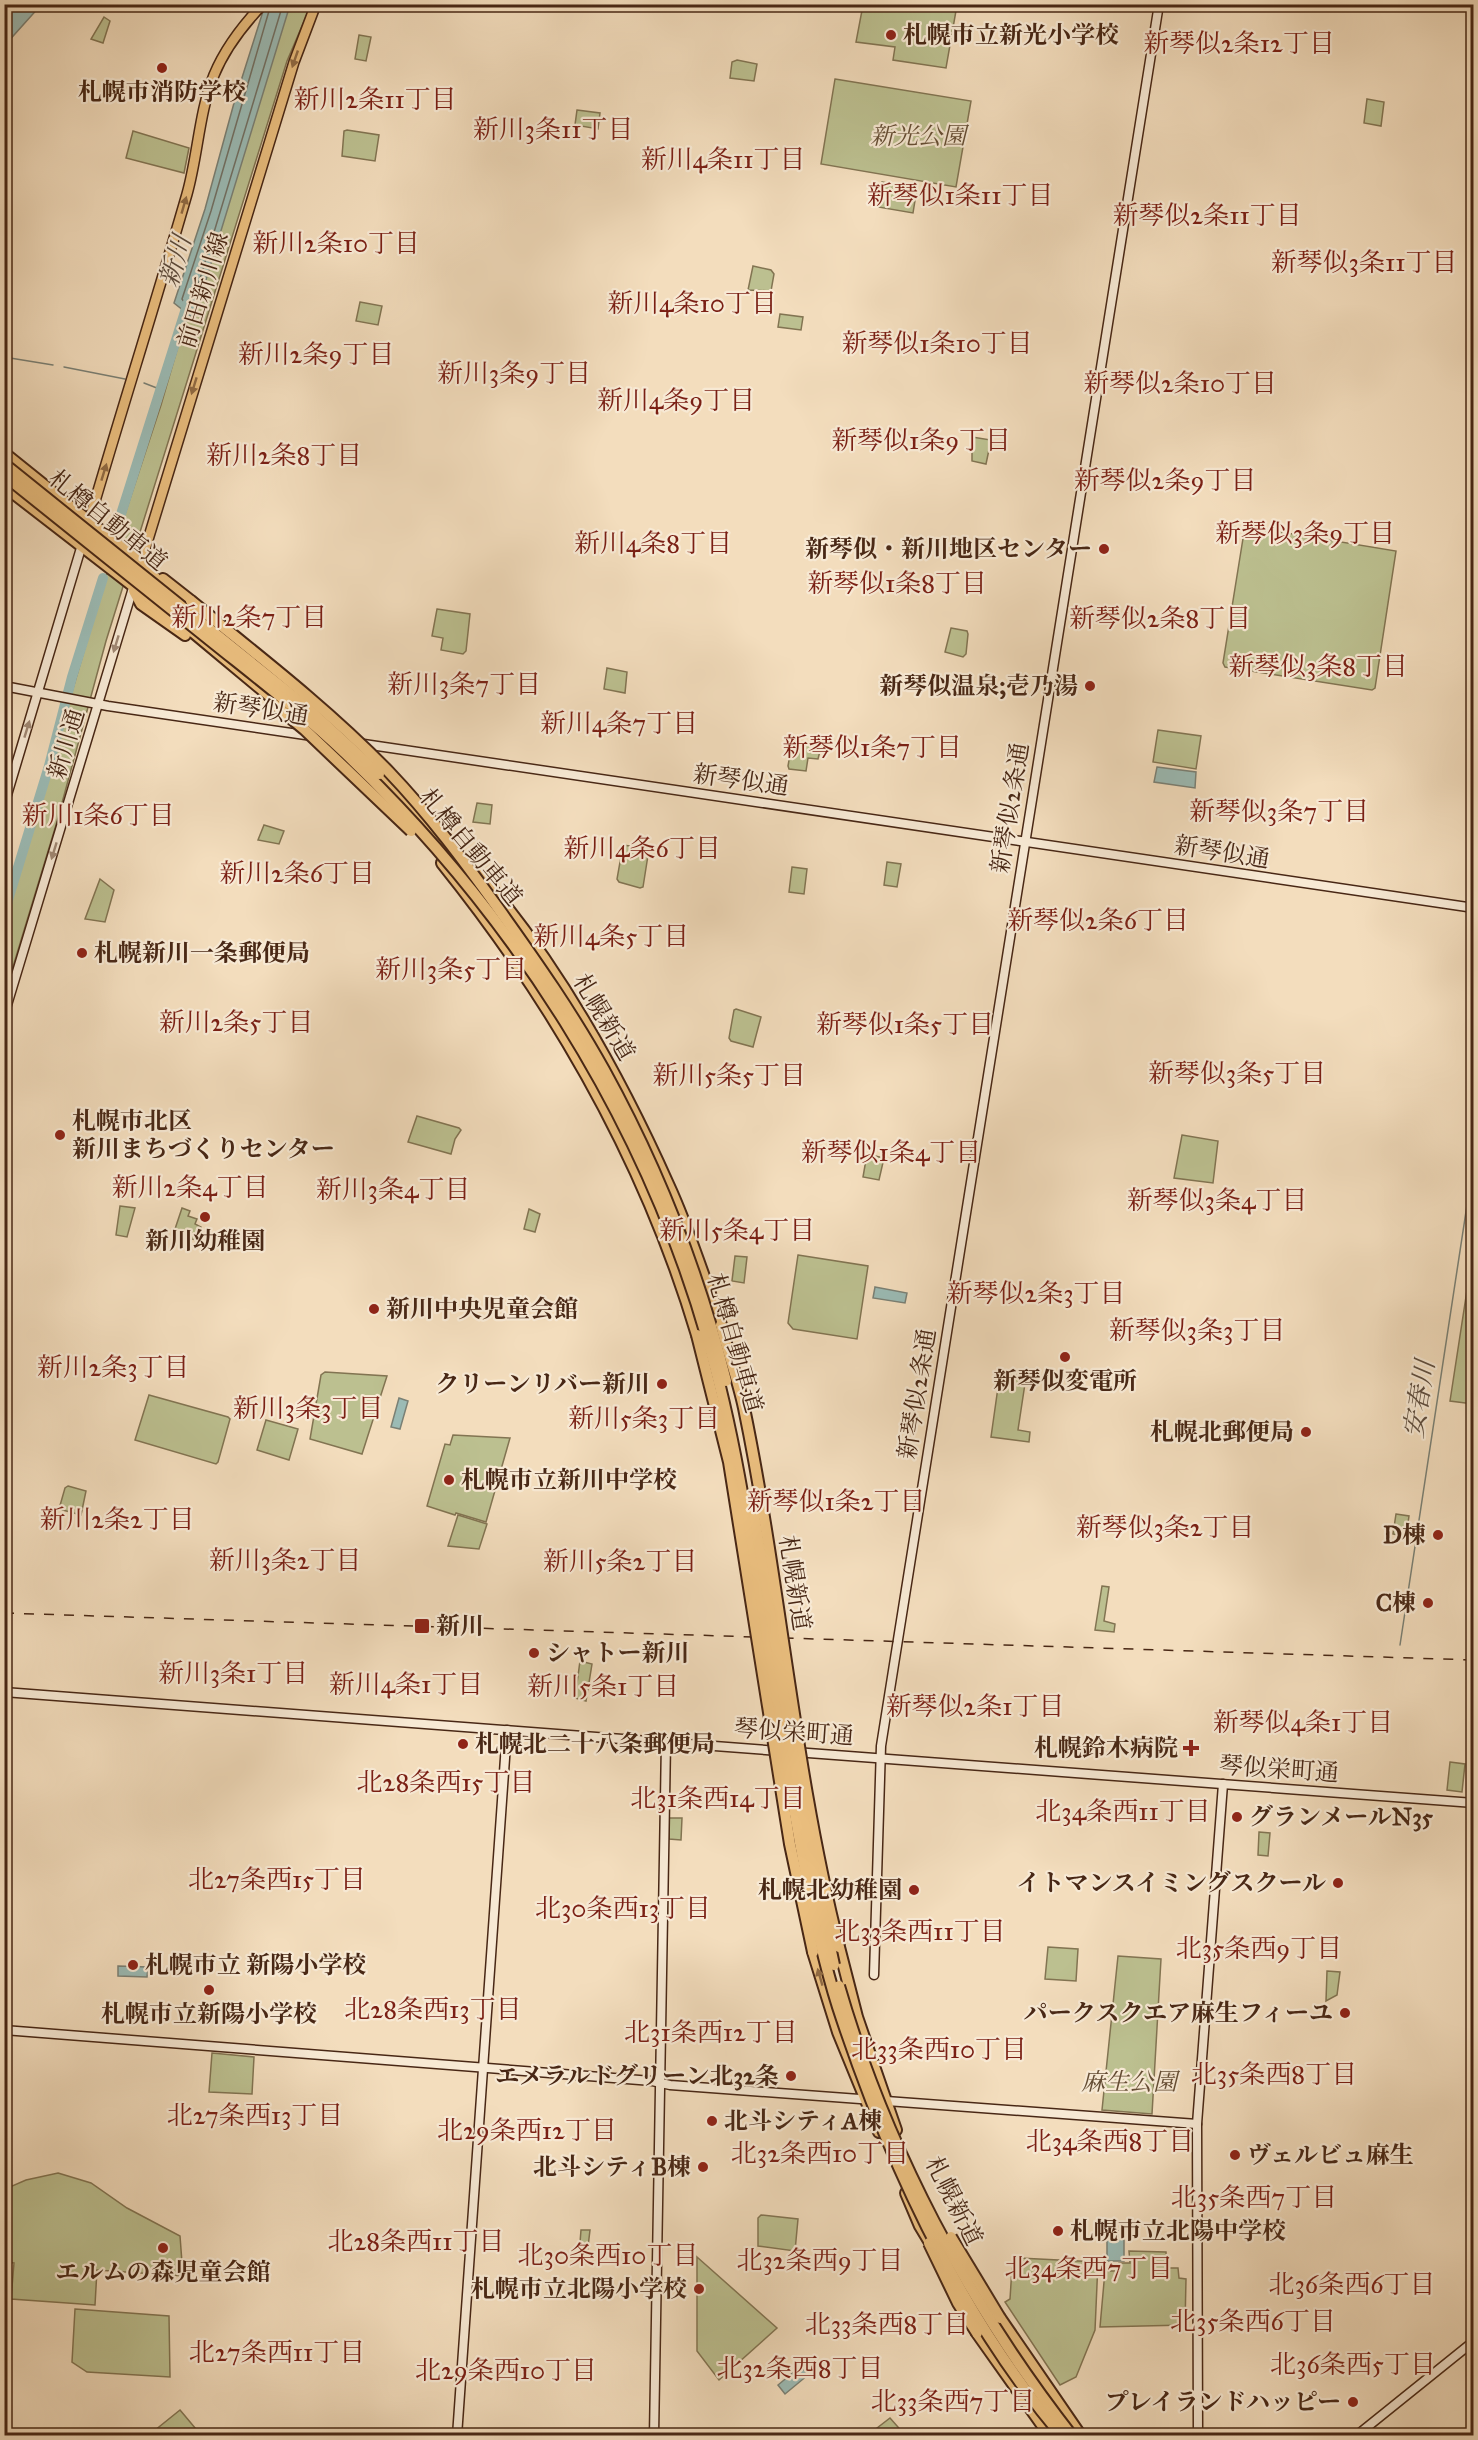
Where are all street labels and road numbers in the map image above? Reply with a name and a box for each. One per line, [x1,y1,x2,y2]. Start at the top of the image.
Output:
street label: 前田新川線 [171,228,235,352]
street label: 札樽自動車道 [43,463,173,577]
street label: 新琴似通 [211,687,311,731]
street label: 新川通 [41,705,91,783]
street label: 新琴似2条通 [985,741,1035,875]
street label: 新琴似通 [691,758,791,802]
street label: 札樽自動車道 [413,782,529,912]
street label: 新琴似通 [1172,830,1272,874]
street label: 札幌新道 [566,968,642,1066]
street label: 札樽自動車道 [701,1270,769,1416]
street label: 新琴似2条通 [892,1327,942,1461]
street label: 札幌新道 [773,1533,817,1633]
street label: 琴似栄町通 [733,1713,855,1751]
street label: 琴似栄町通 [1218,1750,1340,1788]
street label: 札幌新道 [919,2151,989,2251]

